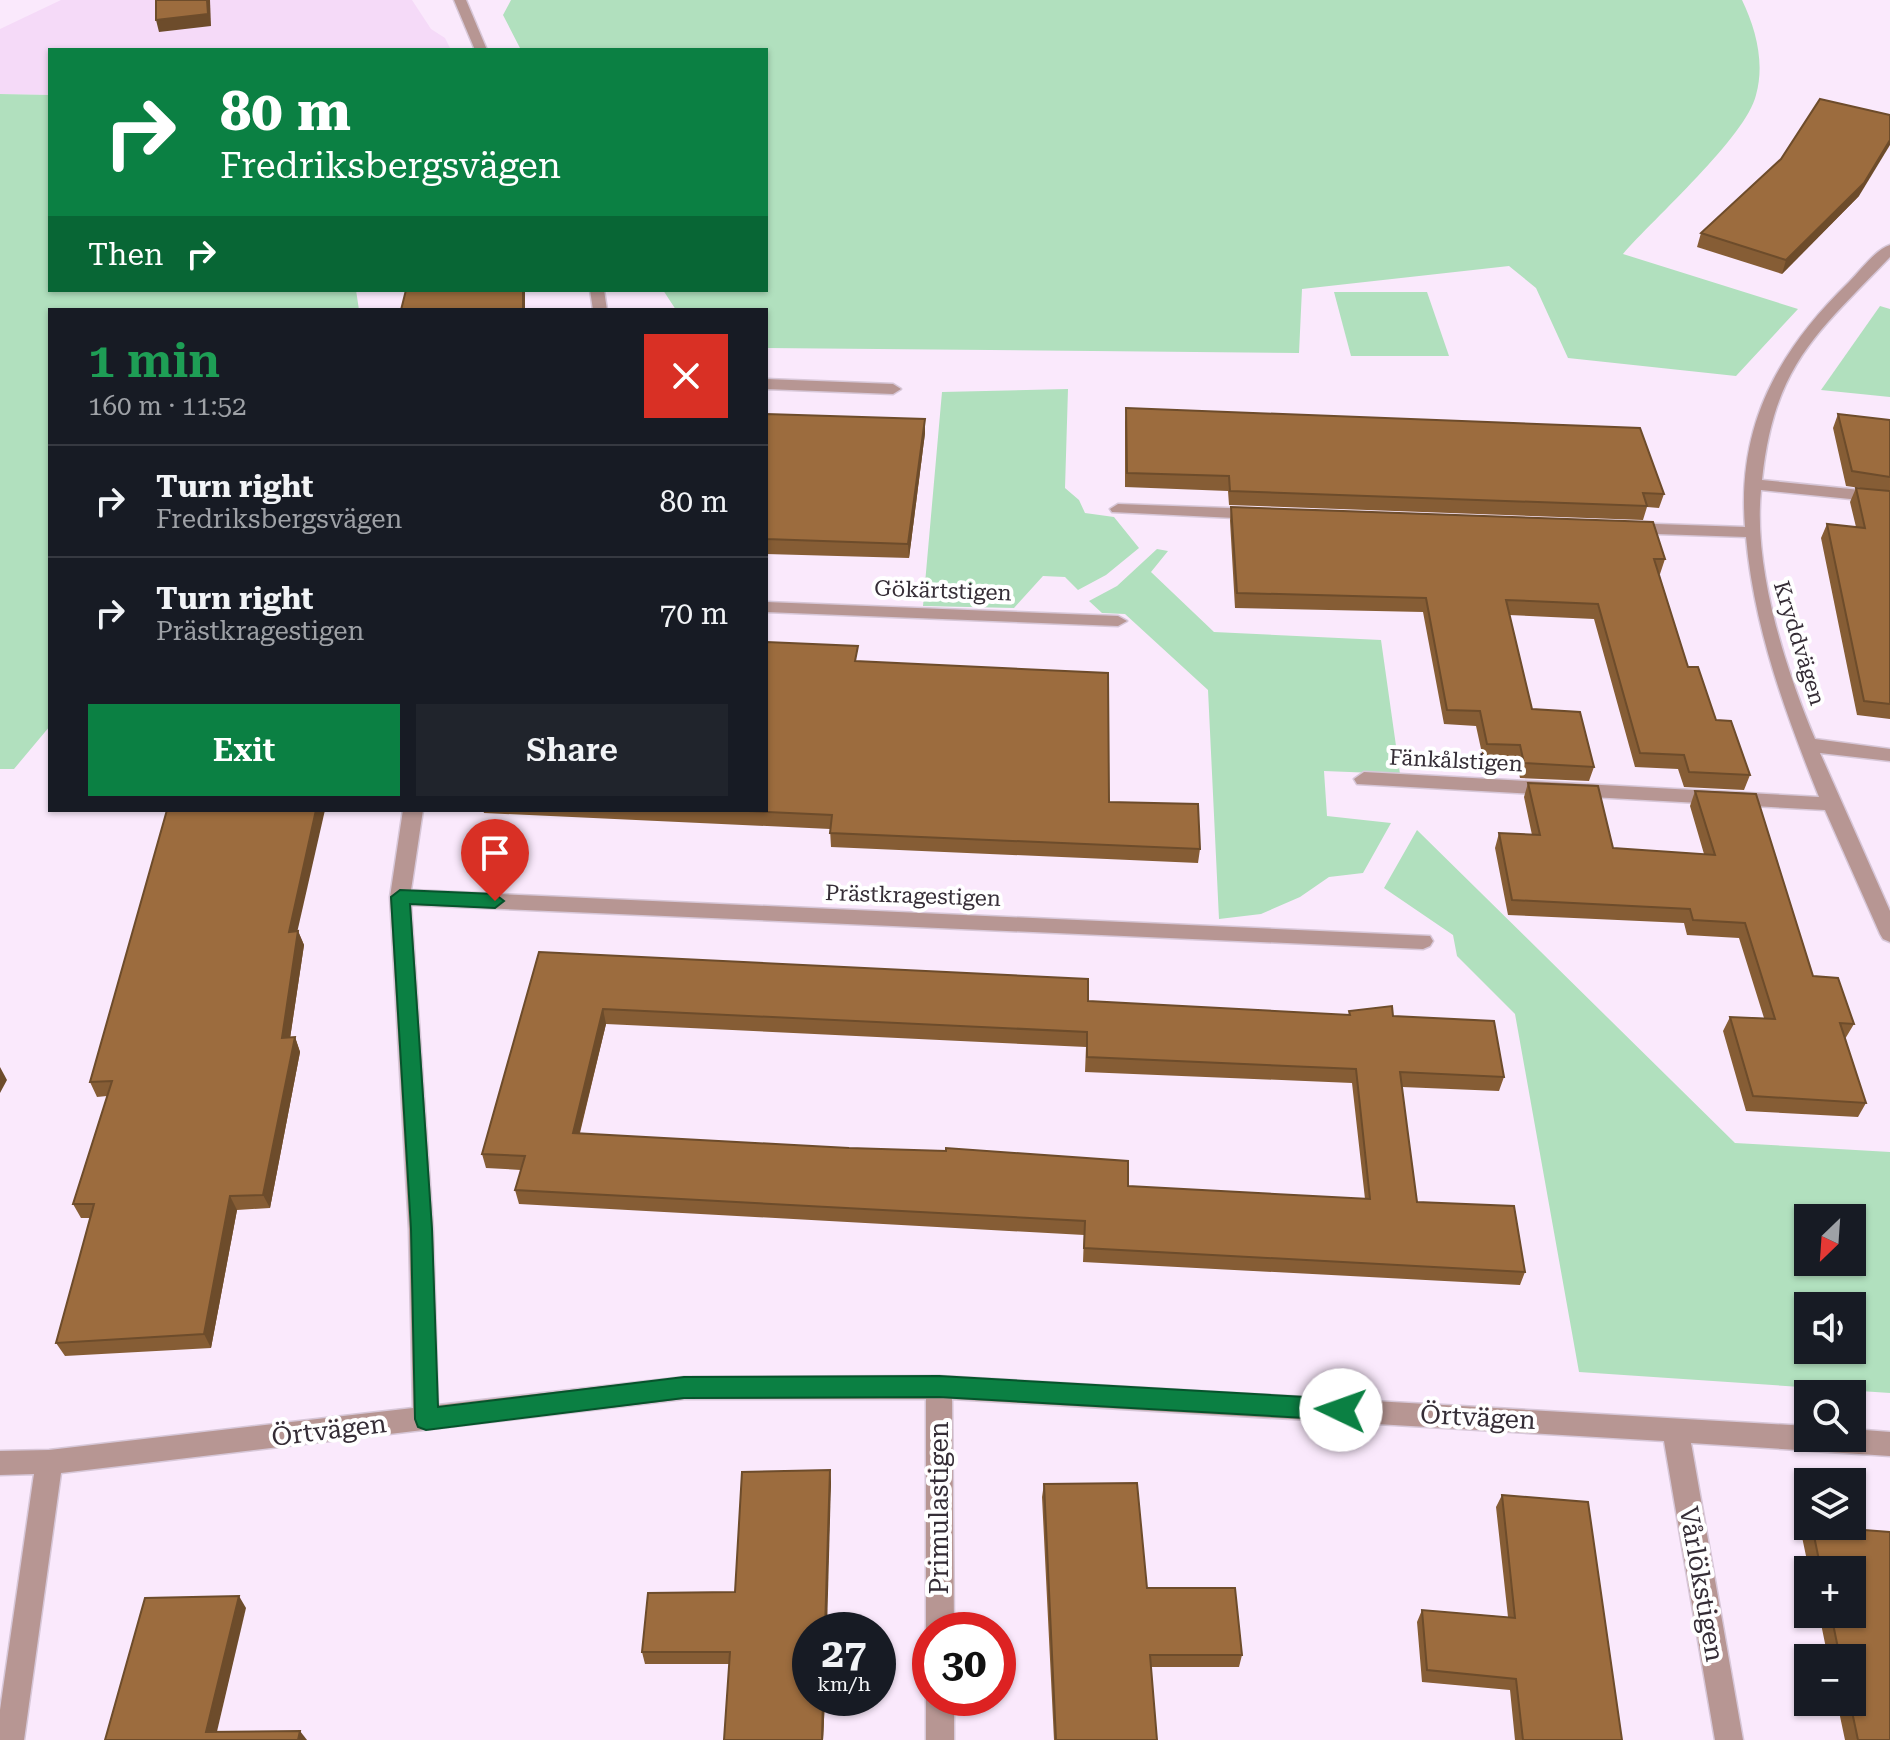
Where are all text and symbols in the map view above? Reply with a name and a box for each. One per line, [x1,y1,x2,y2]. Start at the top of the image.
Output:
text: 80 m [220,78,351,144]
icon: right [88,80,192,184]
text: Fredriksbergsvägen [220,145,561,187]
icon: right [179,232,223,276]
text: Then [88,237,163,272]
text: 1 min [88,333,220,389]
button: close [644,334,728,418]
text: 160 m · 11:52 [88,391,247,421]
text: Turn right [156,469,313,504]
icon: right [88,479,132,523]
text: 80 m [659,484,728,519]
text: Fredriksbergsvägen [156,504,402,534]
street label: Gökärtstigen [874,576,1012,605]
street label: Kryddvägen [1769,578,1830,708]
text: Turn right [156,581,313,616]
icon: right [88,591,132,635]
text: 70 m [659,596,728,631]
text: Prästkragestigen [156,616,364,646]
button: Exit [88,704,400,796]
button: Share [416,704,728,796]
street label: Fänkålstigen [1389,745,1523,776]
pin [461,819,529,901]
icon: arrive [473,831,517,875]
street label: Prästkragestigen [824,880,1001,911]
north arrow [1794,1204,1866,1276]
map controls [1794,1204,1866,1716]
button: sound [1794,1292,1866,1364]
position arrow [1299,1368,1383,1452]
button: search [1794,1380,1866,1452]
street label: Örtvägen [1420,1398,1537,1435]
street label: Örtvägen [270,1407,388,1452]
street label: Primulastigen [924,1421,954,1595]
button: layers [1794,1468,1866,1540]
street label: Vårlökstigen [1674,1504,1730,1664]
button: + [1794,1556,1866,1628]
speed limit sign: 30 [912,1612,1016,1716]
text: 27 [822,1630,866,1677]
button: − [1794,1644,1866,1716]
text: km/h [817,1672,871,1696]

